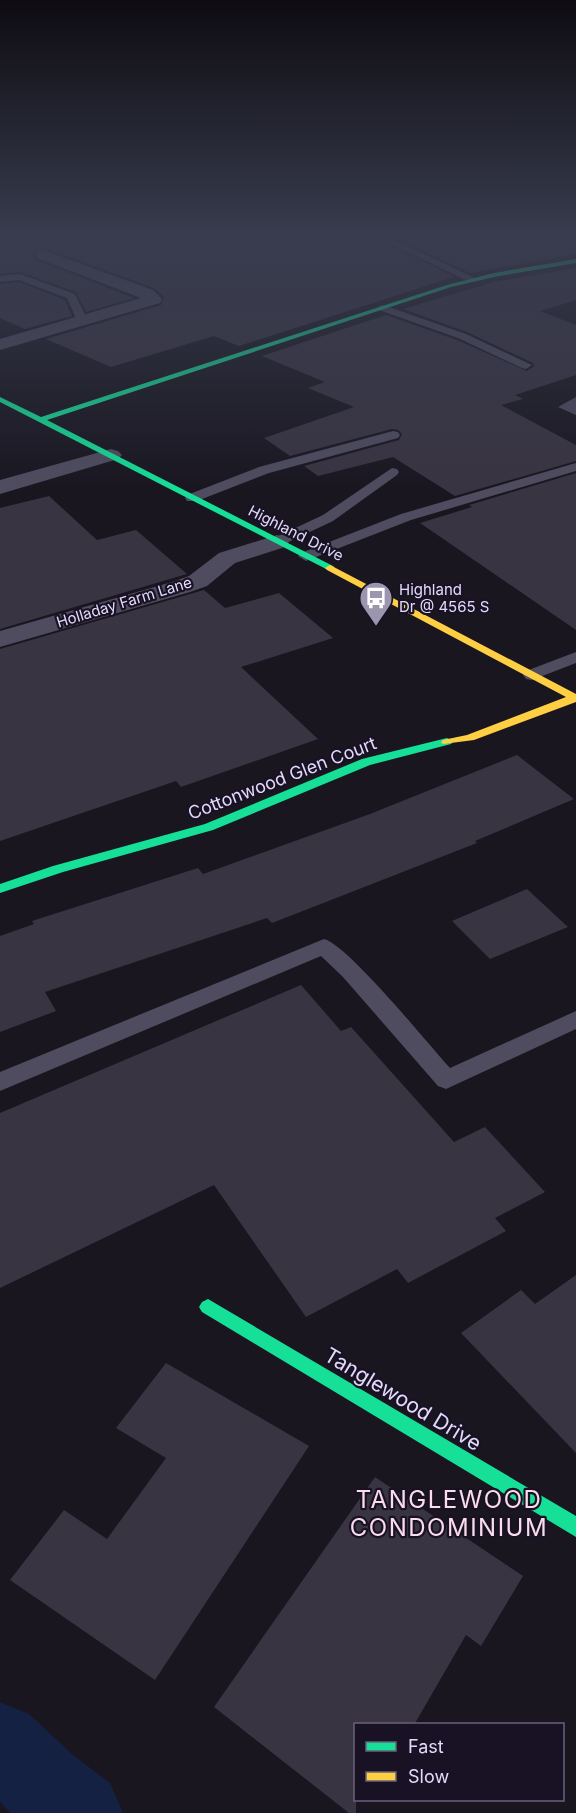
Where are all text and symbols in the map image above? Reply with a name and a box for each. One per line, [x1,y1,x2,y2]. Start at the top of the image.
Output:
street label: Highland Drive [245,501,347,565]
street label: Holladay Farm Lane [54,572,194,632]
bus stop icon: Highland Dr @ 4565 S [358,580,394,627]
place label: Highland Dr @ 4565 S [399,580,489,616]
street label: Cottonwood Glen Court [185,732,379,824]
street label: Tanglewood Drive [320,1342,486,1456]
district label: TANGLEWOOD CONDOMINIUM [350,1485,548,1542]
legend [354,1723,564,1801]
text: Fast [408,1736,444,1757]
text: Slow [408,1766,449,1787]

